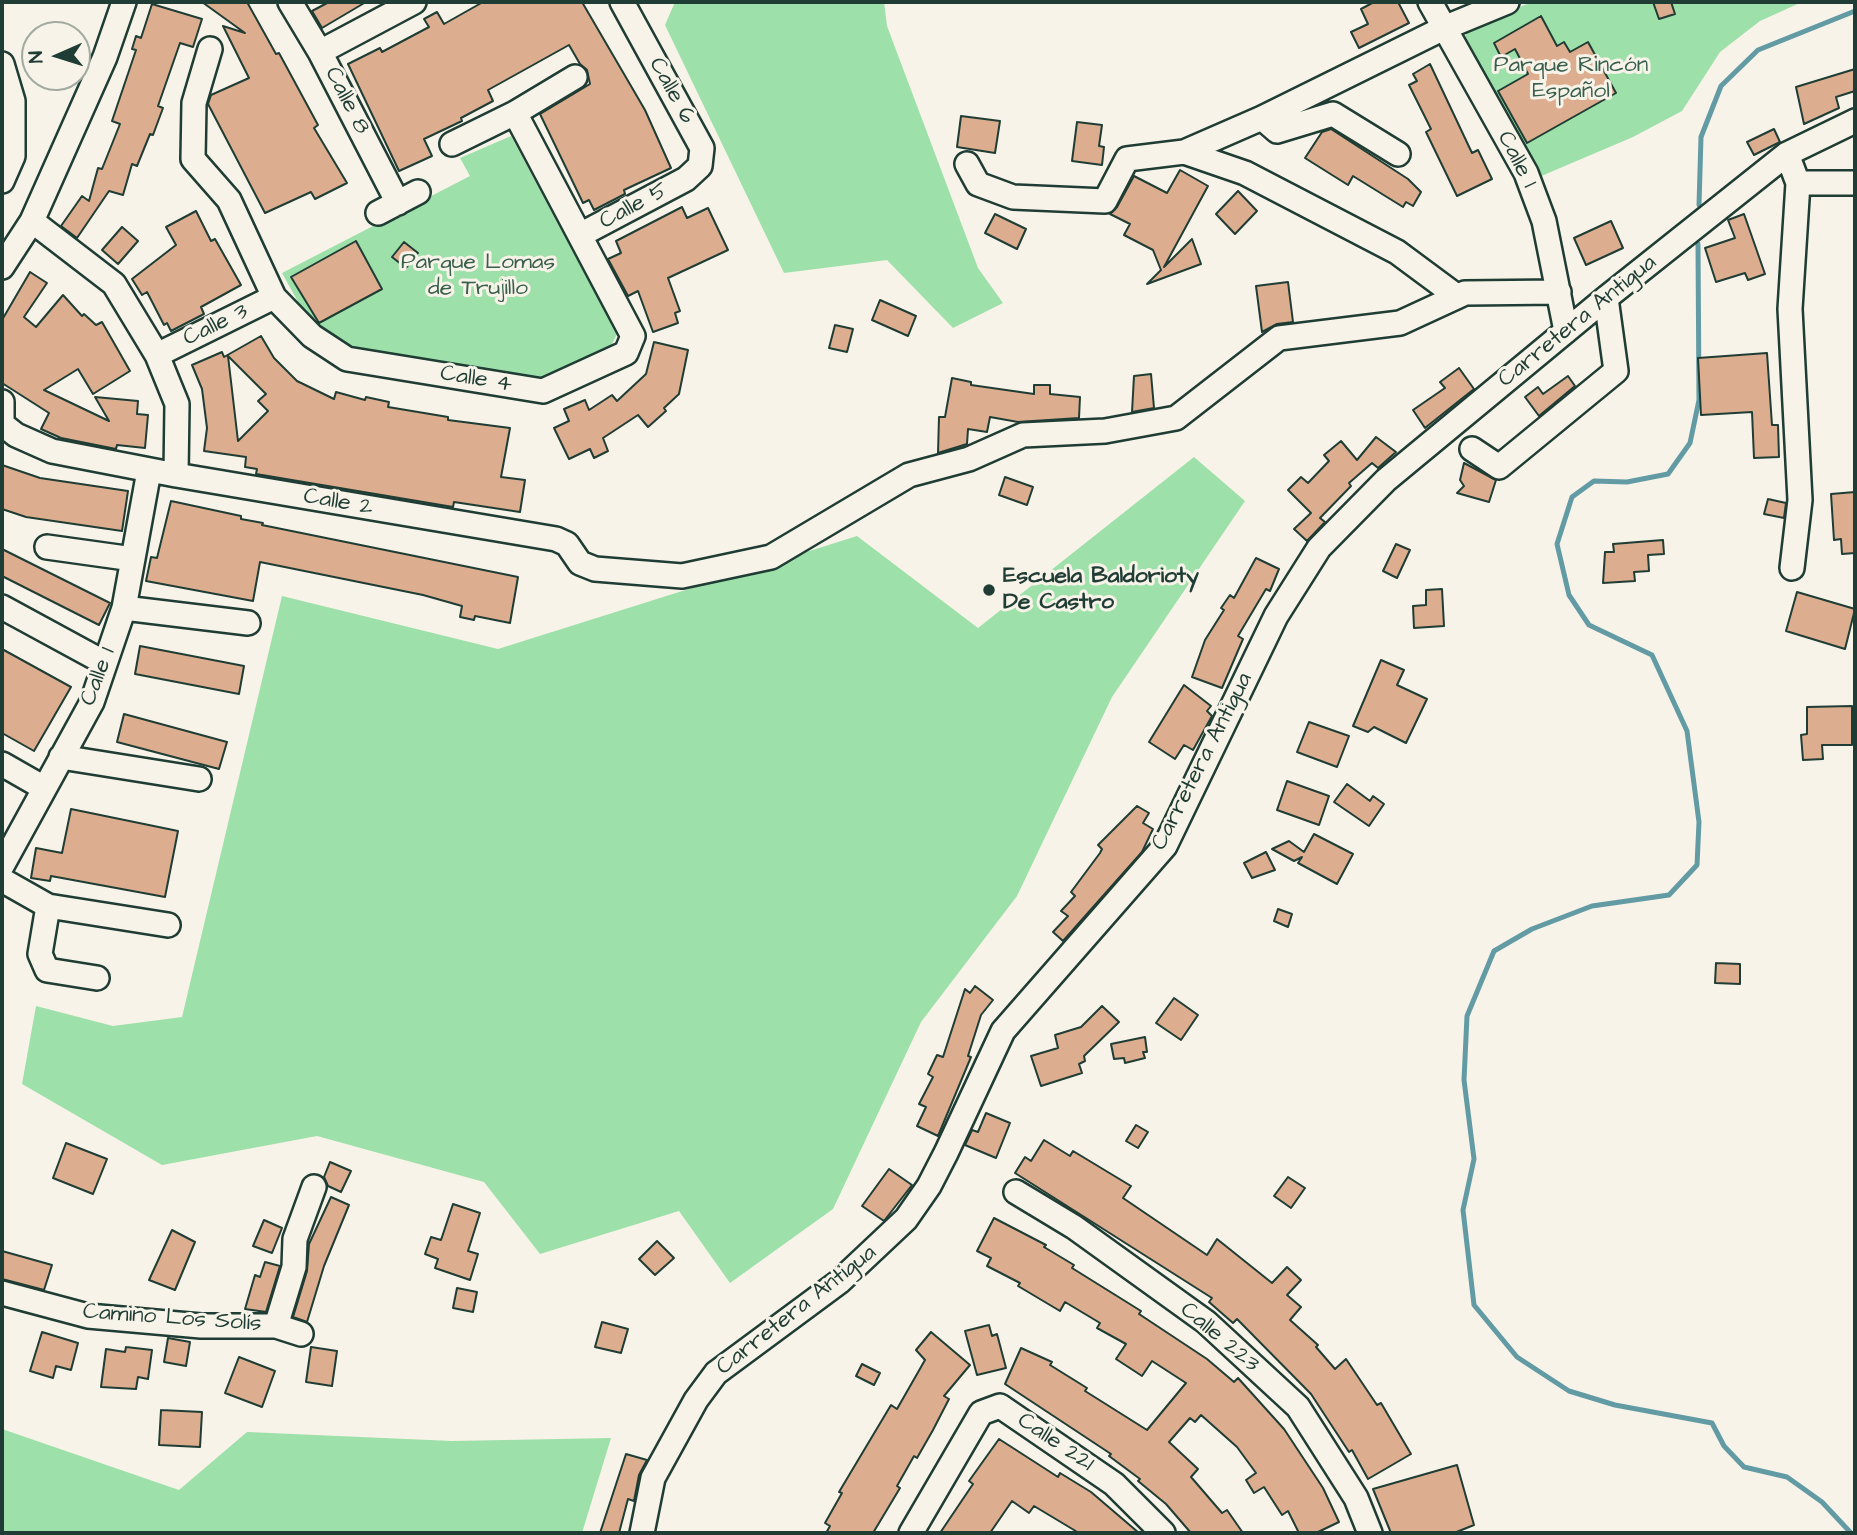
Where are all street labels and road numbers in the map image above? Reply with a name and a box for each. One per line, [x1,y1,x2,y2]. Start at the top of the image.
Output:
street label: Calle 6 [642,53,700,129]
street label: Calle 8 [317,63,375,139]
street label: Calle 1 [1490,127,1542,193]
street label: Calle 5 [595,178,673,236]
street label: Carretera Antigua [1493,250,1663,394]
street label: Calle 3 [179,299,253,353]
street label: Calle 4 [438,361,514,399]
street label: Calle 2 [301,483,375,523]
street label: Calle 1 [75,644,123,710]
street label: Carretera Antigua [1146,669,1260,855]
street label: Carretera Antigua [712,1240,882,1382]
street label: Calle 223 [1174,1297,1264,1379]
street label: Camino Los Solís [82,1299,262,1339]
street label: Calle 221 [1012,1407,1098,1479]

